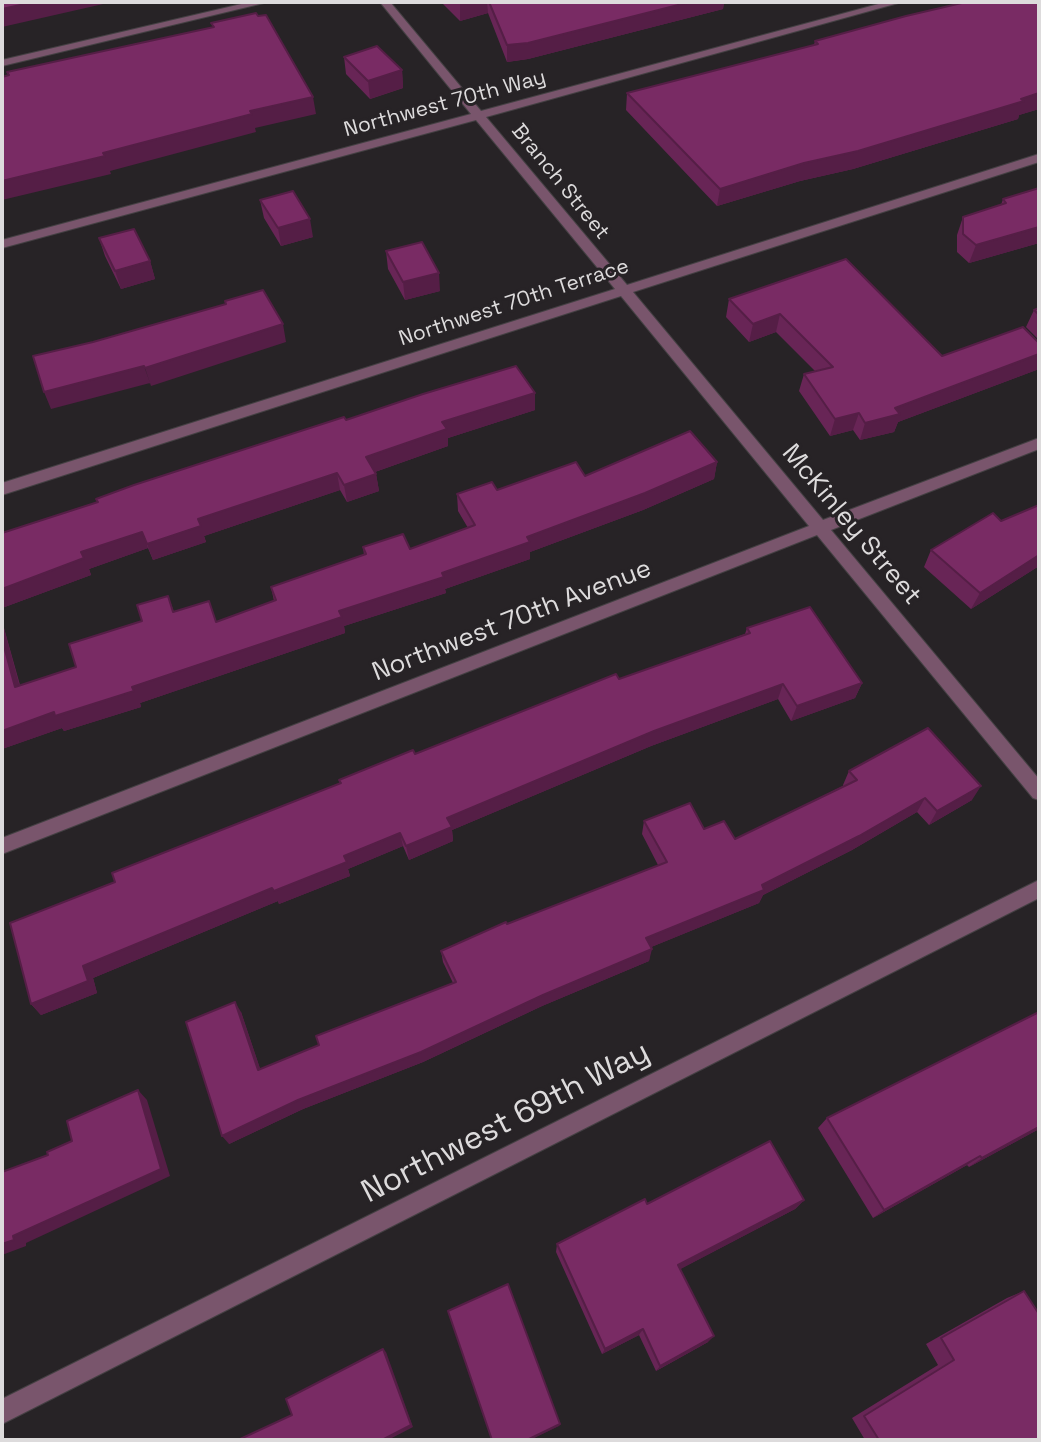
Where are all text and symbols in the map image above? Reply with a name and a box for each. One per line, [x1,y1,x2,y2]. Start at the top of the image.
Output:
street label: Northwest 70th Way [341,65,549,143]
street label: Branch Street [506,119,614,245]
street label: Northwest 70th Terrace [396,254,632,352]
street label: McKinley Street [775,438,927,612]
street label: Northwest 70th Avenue [368,553,656,689]
street label: Northwest 69th Way [356,1034,656,1212]

